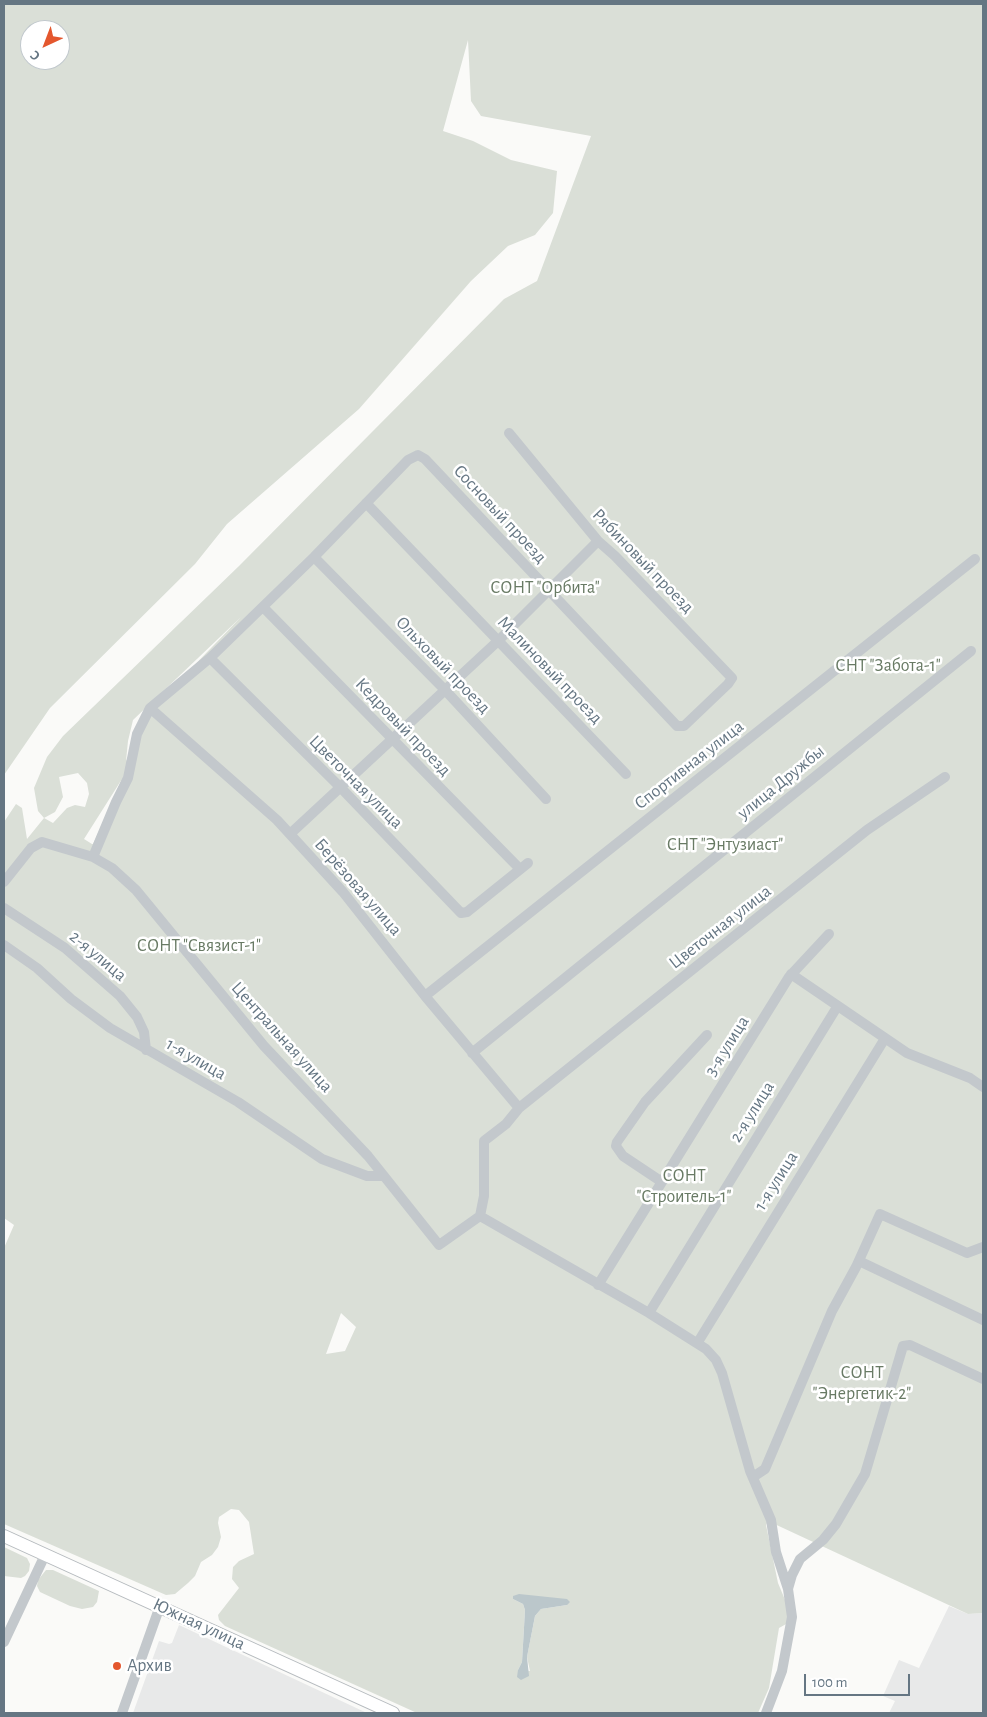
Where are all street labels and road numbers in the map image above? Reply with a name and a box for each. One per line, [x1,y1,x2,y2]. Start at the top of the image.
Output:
street label: Сосновый проезд [449,460,551,568]
street label: Рябиновый проезд [588,504,698,618]
street label: Малиновый проезд [493,611,607,729]
street label: Ольховый проезд [391,612,495,718]
street label: Кедровый проезд [351,673,455,781]
street label: Спортивная улица [630,716,748,814]
street label: Цветочная улица [305,731,407,833]
street label: улица Дружбы [733,740,829,824]
street label: Берёзовая улица [310,834,406,940]
street label: Цветочная улица [664,880,776,974]
street label: 2-я улица [65,926,131,986]
street label: Центральная улица [227,977,337,1097]
street label: 3-я улица [700,1012,754,1080]
street label: 1-я улица [162,1033,230,1085]
street label: 2-я улица [725,1078,779,1146]
street label: 1-я улица [749,1147,803,1215]
street label: Южная улица [149,1593,249,1655]

